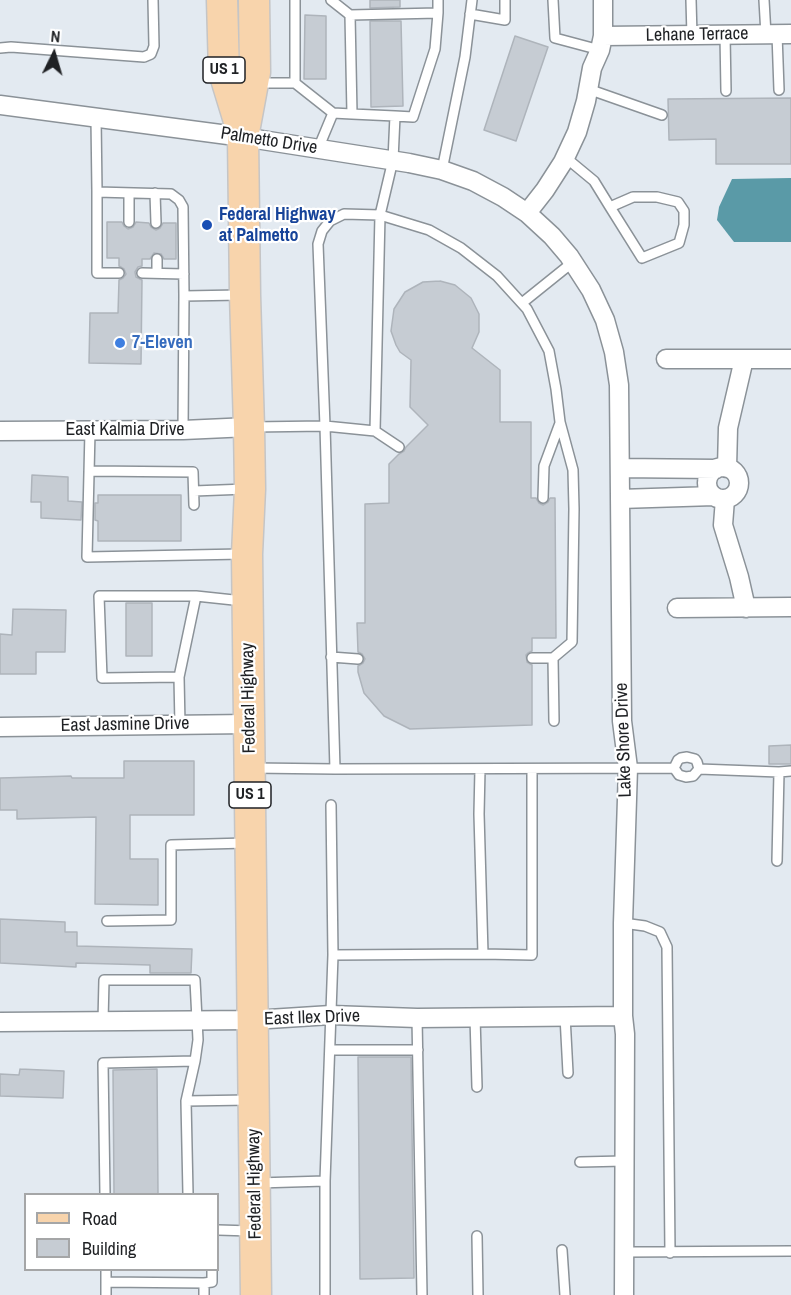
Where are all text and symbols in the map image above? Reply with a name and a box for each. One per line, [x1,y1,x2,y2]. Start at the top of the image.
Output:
street label: Lehane Terrace [646,23,748,47]
north arrow [24,24,84,84]
text: N [50,25,61,47]
road number: US 1 [203,57,245,83]
street label: Palmetto Drive [219,123,319,159]
place label: Federal Highway at Palmetto [219,204,336,246]
marker: Federal Highway at Palmetto [200,218,214,232]
place label: 7-Eleven [132,332,193,354]
marker: 7-Eleven [113,336,127,350]
street label: East Kalmia Drive [66,419,184,441]
street label: Federal Highway [237,642,261,754]
street label: Lake Shore Drive [611,682,637,798]
street label: East Jasmine Drive [60,713,190,737]
road number: US 1 [229,782,271,808]
street label: East Ilex Drive [264,1006,360,1030]
street label: Federal Highway [243,1128,267,1240]
legend [24,1193,219,1271]
text: Road [82,1206,117,1231]
text: Building [82,1236,136,1261]

